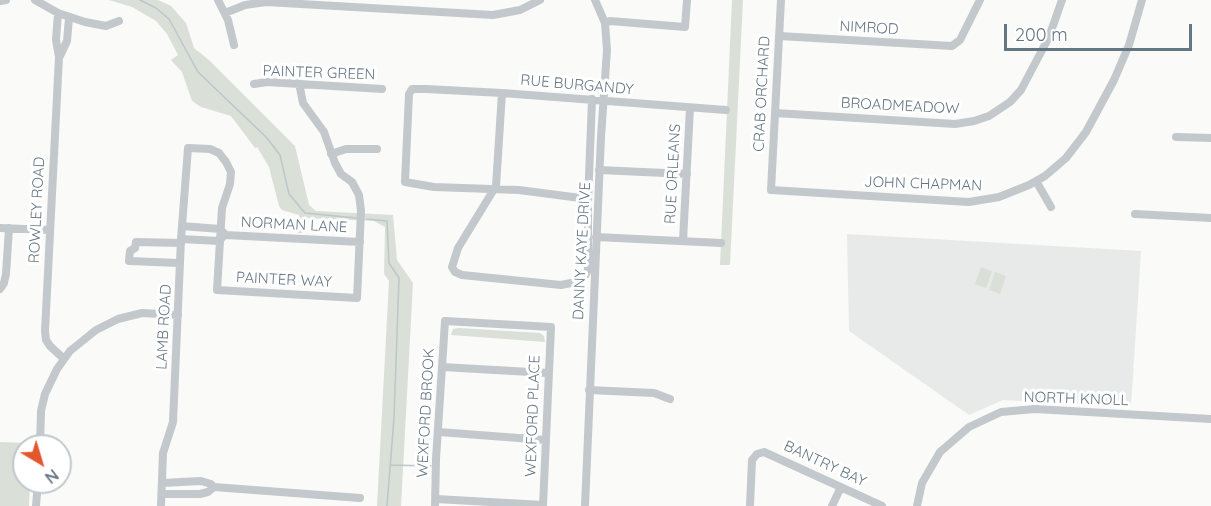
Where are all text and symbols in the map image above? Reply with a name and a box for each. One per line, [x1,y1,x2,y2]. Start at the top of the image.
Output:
scale bar [1007,12,1194,50]
street label: NIMROD [839,17,899,39]
text: 200 m [1015,23,1068,46]
street label: CRAB ORCHARD [750,36,774,152]
street label: PAINTER GREEN [262,62,376,84]
street label: RUE BURGANDY [520,71,634,99]
street label: BROADMEADOW [840,94,960,118]
street label: RUE ORLEANS [661,123,685,225]
street label: ROWLEY ROAD [25,156,49,264]
street label: JOHN CHAPMAN [864,173,982,195]
street label: DANNY KAYE DRIVE [569,182,595,320]
street label: NORMAN LANE [240,213,348,237]
street label: PAINTER WAY [236,268,332,292]
street label: LAMB ROAD [153,284,175,370]
street label: WEXFORD BROOK [414,348,438,478]
street label: WEXFORD PLACE [522,355,544,477]
street label: NORTH KNOLL [1023,388,1129,410]
north arrow [12,434,72,494]
street label: BANTRY BAY [781,437,869,491]
text: N [41,465,63,488]

